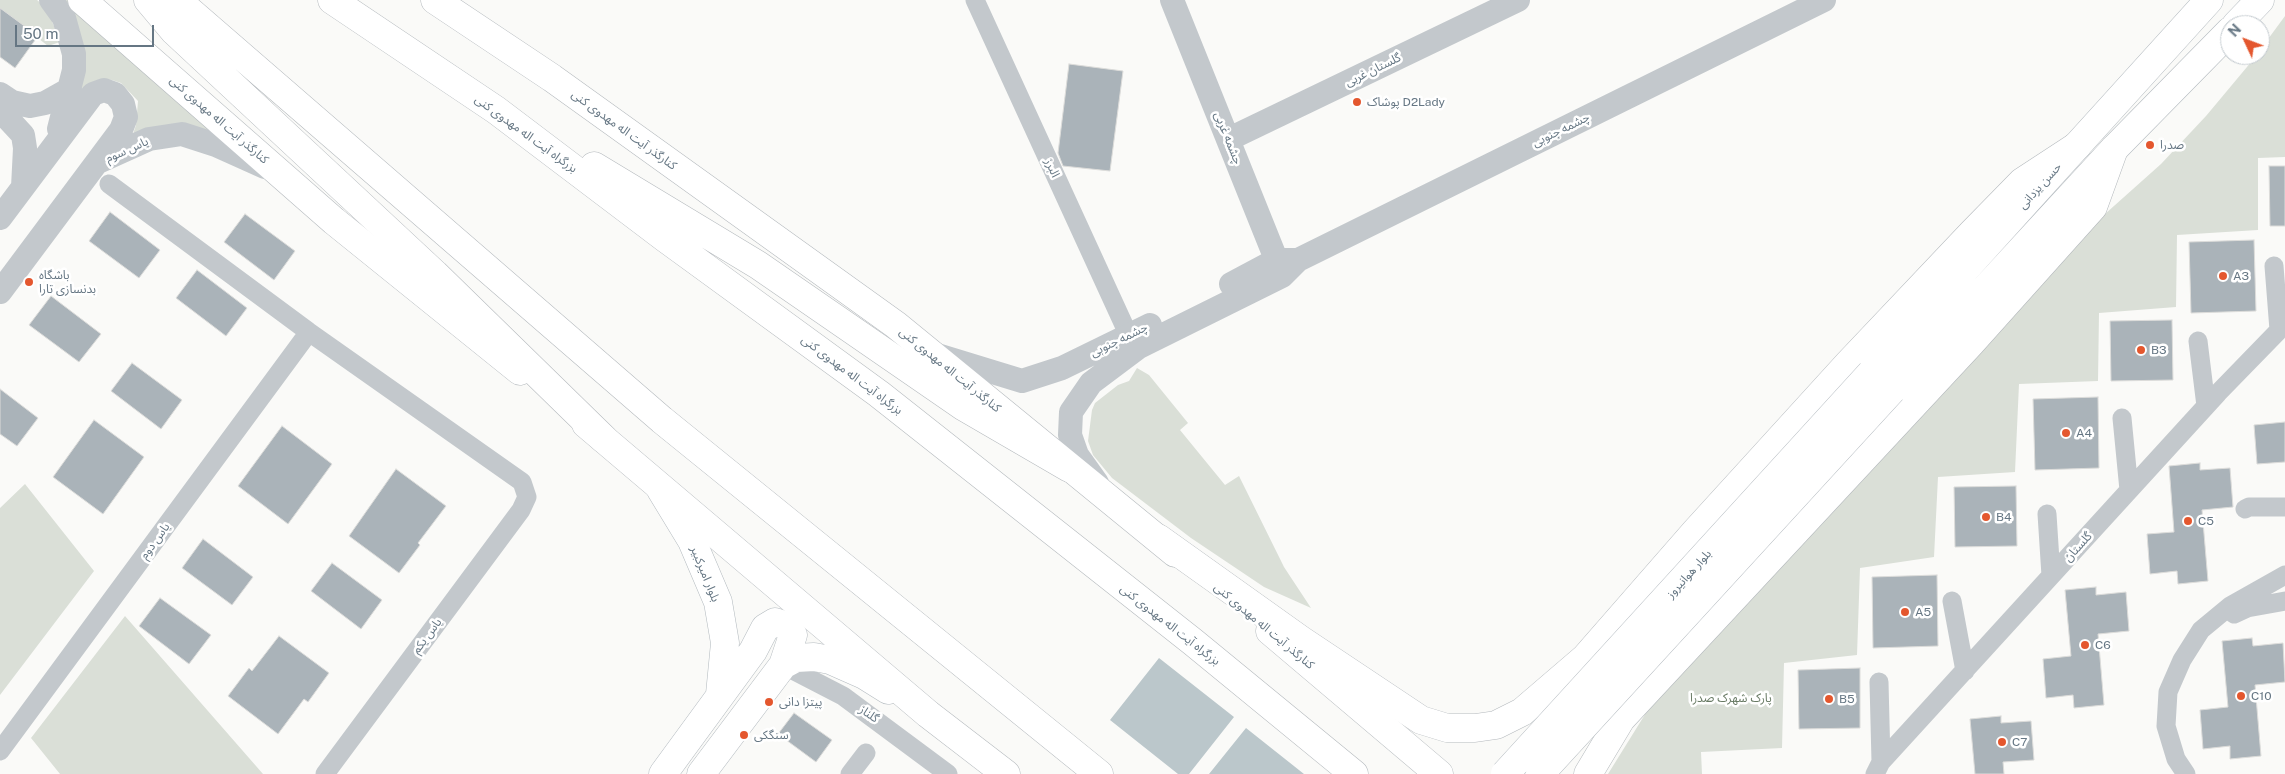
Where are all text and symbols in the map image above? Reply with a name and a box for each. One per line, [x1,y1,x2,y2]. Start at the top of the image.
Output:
scale bar [18,15,156,47]
north arrow [2220,15,2270,65]
text: N [2225,21,2244,40]
text: 50 m [23,25,58,42]
street label: گلستان غربی [1343,50,1403,90]
street label: کنارگذر آیت اله مهدوی کنی [167,73,271,167]
street label: کنارگذر آیت اله مهدوی کنی [569,87,679,173]
street label: بزرگراه آیت اله مهدوی کنی [472,92,580,176]
place label: پوشاک D2Lady [1367,95,1445,109]
marker: پوشاک D2Lady [1351,96,1363,108]
street label: چشمه غربی [1211,110,1245,166]
street label: چشمه جنوبی [1530,110,1592,150]
street label: یاس سوم [103,134,151,166]
place label: صدرا [2160,138,2184,152]
marker: صدرا [2144,139,2156,151]
street label: البرز [1041,156,1063,180]
street label: حسن یزدانی [2015,160,2065,212]
place label: باشگاه بدنسازی تارا [39,268,96,296]
place label: A3 [2233,269,2249,283]
marker: A3 [2217,270,2229,282]
marker: باشگاه بدنسازی تارا [23,276,35,288]
street label: چشمه جنوبی [1088,320,1150,360]
street label: کنارگذر آیت اله مهدوی کنی [896,325,1004,415]
street label: بزرگراه آیت اله مهدوی کنی [798,332,906,418]
place label: B3 [2151,343,2167,357]
marker: B3 [2135,344,2147,356]
place label: A4 [2076,426,2092,440]
marker: A4 [2060,427,2072,439]
place label: B4 [1996,510,2012,524]
marker: B4 [1980,511,1992,523]
place label: C5 [2198,514,2214,528]
marker: C5 [2182,515,2194,527]
street label: یاس دوم [137,520,173,562]
street label: گلستان [2061,529,2095,565]
street label: بلوار امیرکبیر [687,544,723,604]
street label: بلوار هوانیروز [1663,547,1715,601]
street label: کنارگذر آیت اله مهدوی کنی [1211,580,1317,672]
street label: بزرگراه آیت اله مهدوی کنی [1117,581,1223,669]
place label: A5 [1915,605,1931,619]
marker: A5 [1899,606,1911,618]
street label: یاس یکم [409,615,445,657]
place label: C6 [2095,638,2111,652]
marker: C6 [2079,639,2091,651]
place label: C10 [2251,689,2271,703]
marker: C10 [2235,690,2247,702]
park label: پارک شهرک صدرا [1690,691,1772,705]
place label: B5 [1839,692,1855,706]
marker: B5 [1823,693,1835,705]
place label: پیتزا دانی [779,695,822,709]
marker: پیتزا دانی [763,696,775,708]
street label: گلناز [856,702,882,726]
place label: سنگکی [754,728,789,742]
marker: سنگکی [738,729,750,741]
place label: C7 [2012,735,2027,749]
marker: C7 [1996,736,2008,748]

